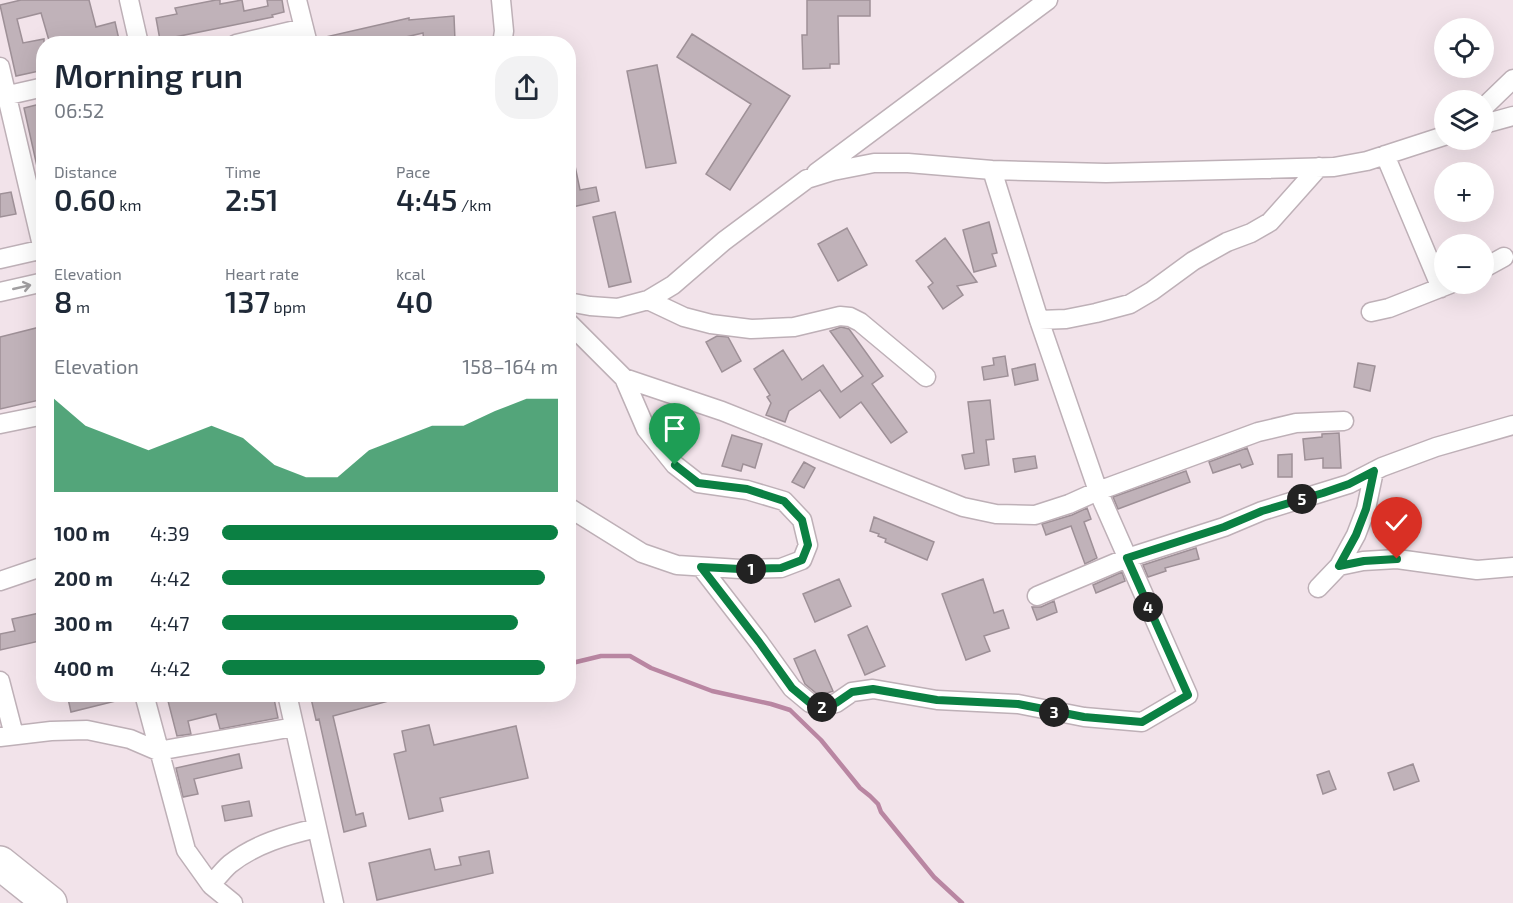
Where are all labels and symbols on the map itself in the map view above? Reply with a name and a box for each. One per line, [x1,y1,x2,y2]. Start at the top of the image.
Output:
one-way arrow [12,281,31,292]
pin [649,403,700,465]
pin: 5 [1287,484,1317,514]
pin [1371,497,1422,559]
pin: 1 [736,554,766,584]
pin: 4 [1133,592,1163,622]
pin: 2 [807,692,837,722]
pin: 3 [1039,697,1069,727]

